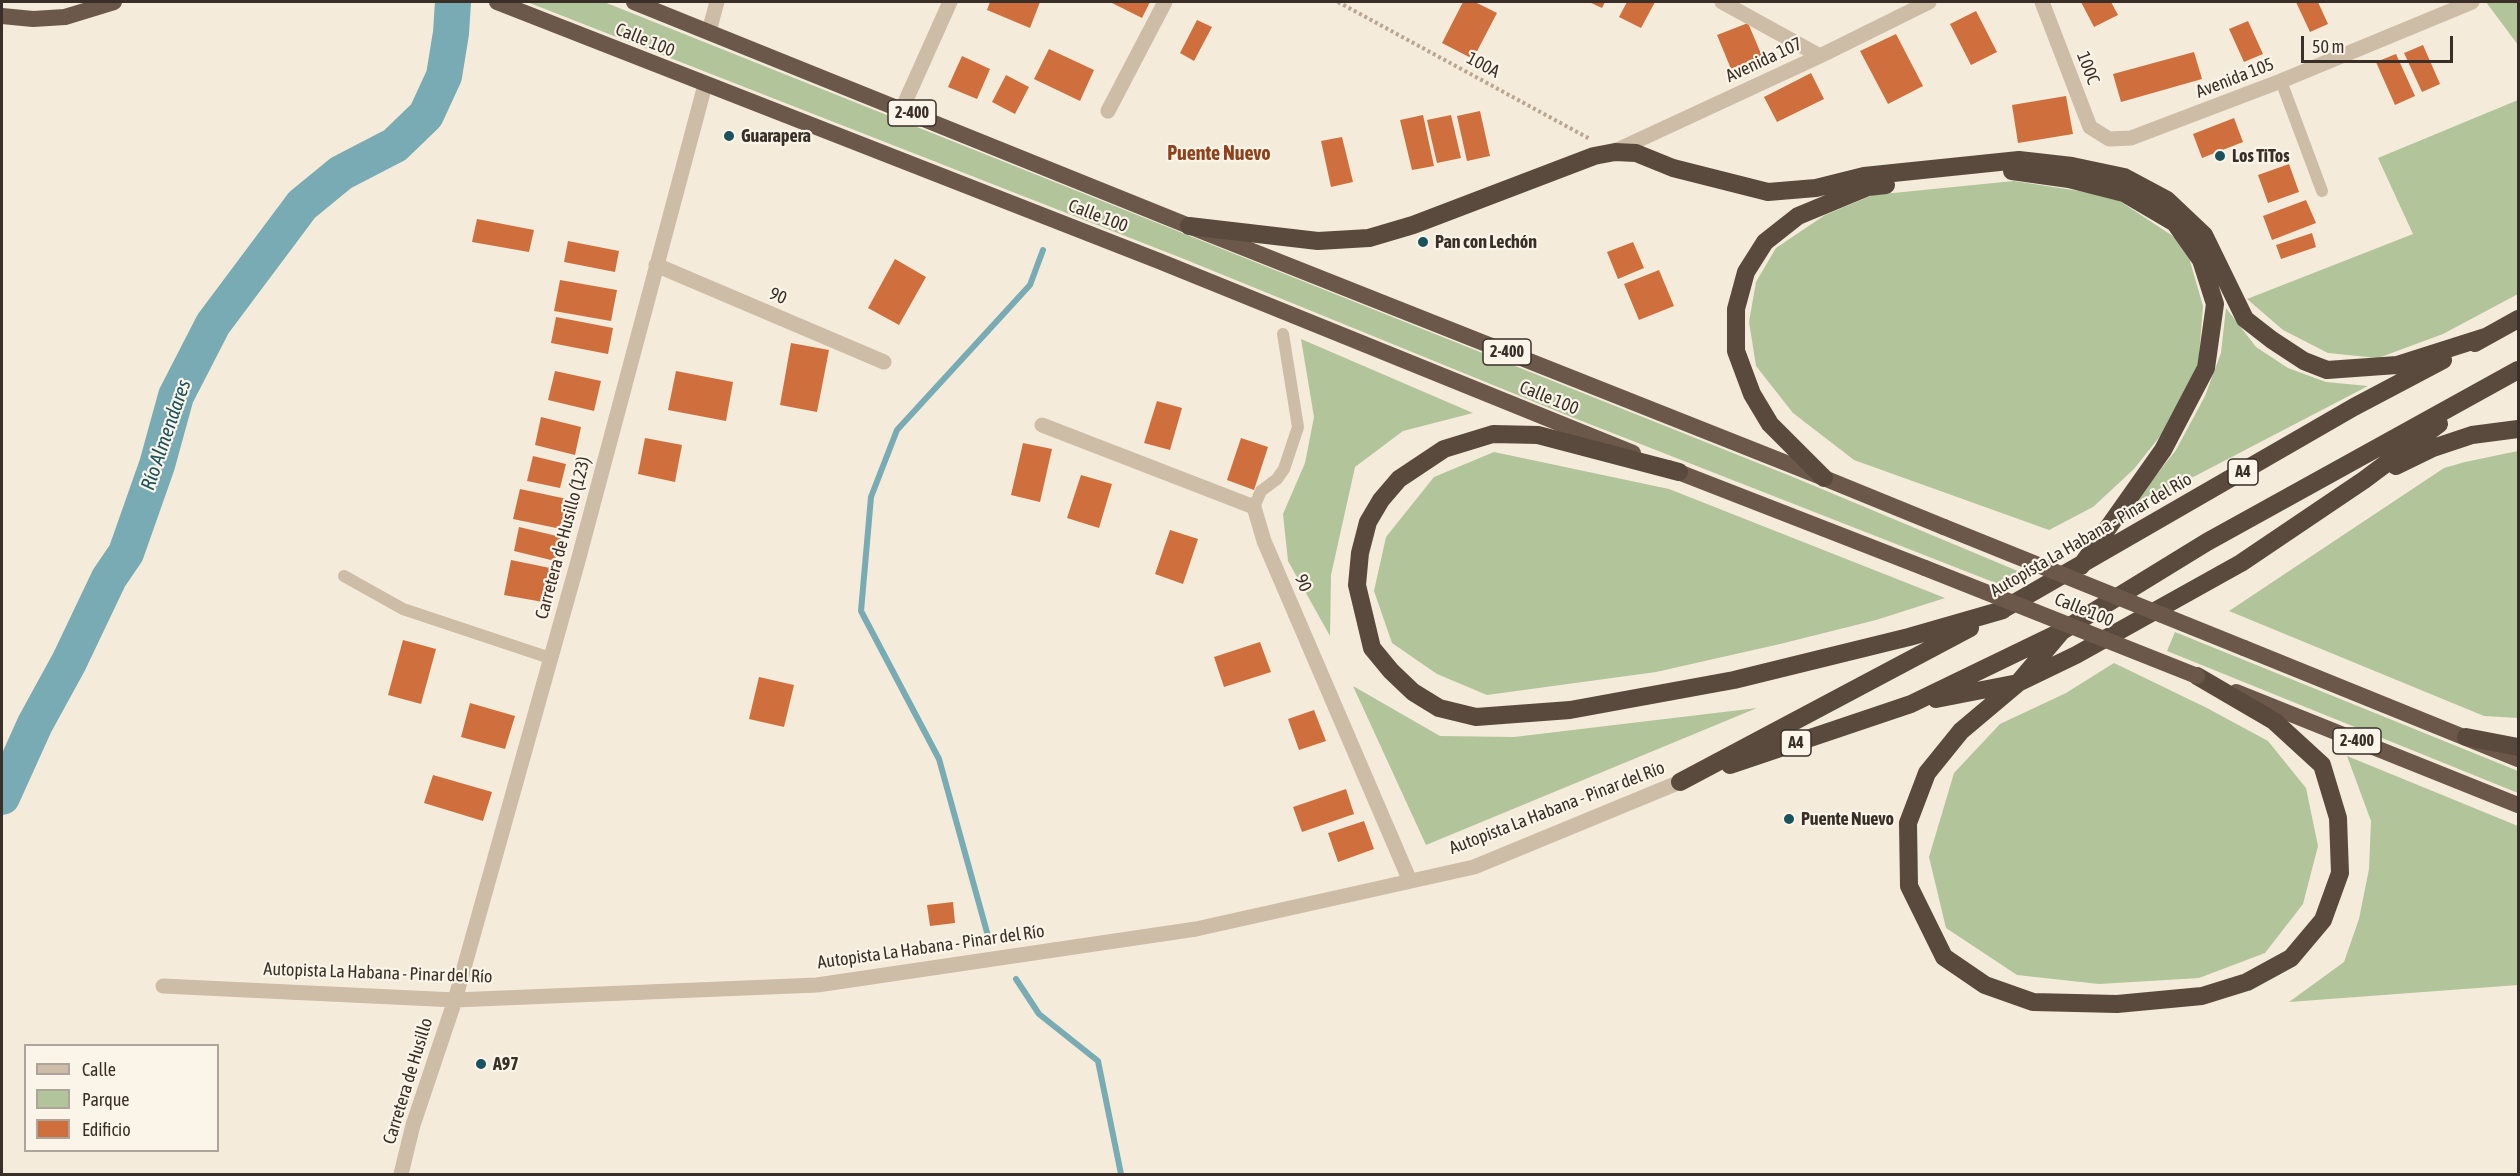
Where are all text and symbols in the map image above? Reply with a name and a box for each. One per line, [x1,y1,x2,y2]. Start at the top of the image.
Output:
street label: Calle 100 [612,18,678,62]
scale bar [2304,24,2456,62]
street label: Avenida 107 [1722,33,1806,87]
text: 50 m [2312,36,2344,57]
street label: 100A [1463,47,1503,83]
street label: 100C [2072,49,2104,87]
street label: Avenida 105 [2193,53,2277,103]
road number: 2-400 [888,100,936,126]
place label: Guarapera [741,125,811,147]
marker: Guarapera [722,129,736,143]
district label: Puente Nuevo [1167,142,1271,166]
place label: Los TiTos [2232,145,2290,167]
marker: Los TiTos [2213,149,2227,163]
street label: Calle 100 [1065,195,1131,237]
place label: Pan con Lechón [1435,231,1537,253]
marker: Pan con Lechón [1416,235,1430,249]
street label: 90 [766,283,790,309]
road number: 2-400 [1483,339,1531,365]
street label: Calle 100 [1516,376,1582,420]
water label: Río Almendares [136,377,196,493]
street label: Carretera de Husillo (123) [531,454,595,622]
road number: A4 [2228,459,2258,485]
street label: Autopista La Habana - Pinar del Río [1986,468,2196,602]
street label: 90 [1290,571,1316,595]
street label: Calle 100 [2051,588,2117,632]
road number: 2-400 [2333,728,2381,754]
road number: A4 [1781,730,1811,756]
street label: Autopista La Habana - Pinar del Río [1446,757,1668,859]
place label: Puente Nuevo [1801,808,1894,830]
marker: Puente Nuevo [1782,812,1796,826]
street label: Autopista La Habana - Pinar del Río [816,920,1046,974]
street label: Autopista La Habana - Pinar del Río [263,958,493,988]
street label: Carretera de Husillo [379,1015,437,1147]
legend [24,1044,219,1152]
place label: A97 [493,1053,519,1075]
marker: A97 [474,1057,488,1071]
text: Calle [82,1059,116,1080]
text: Parque [82,1089,130,1110]
text: Edificio [82,1119,131,1140]

